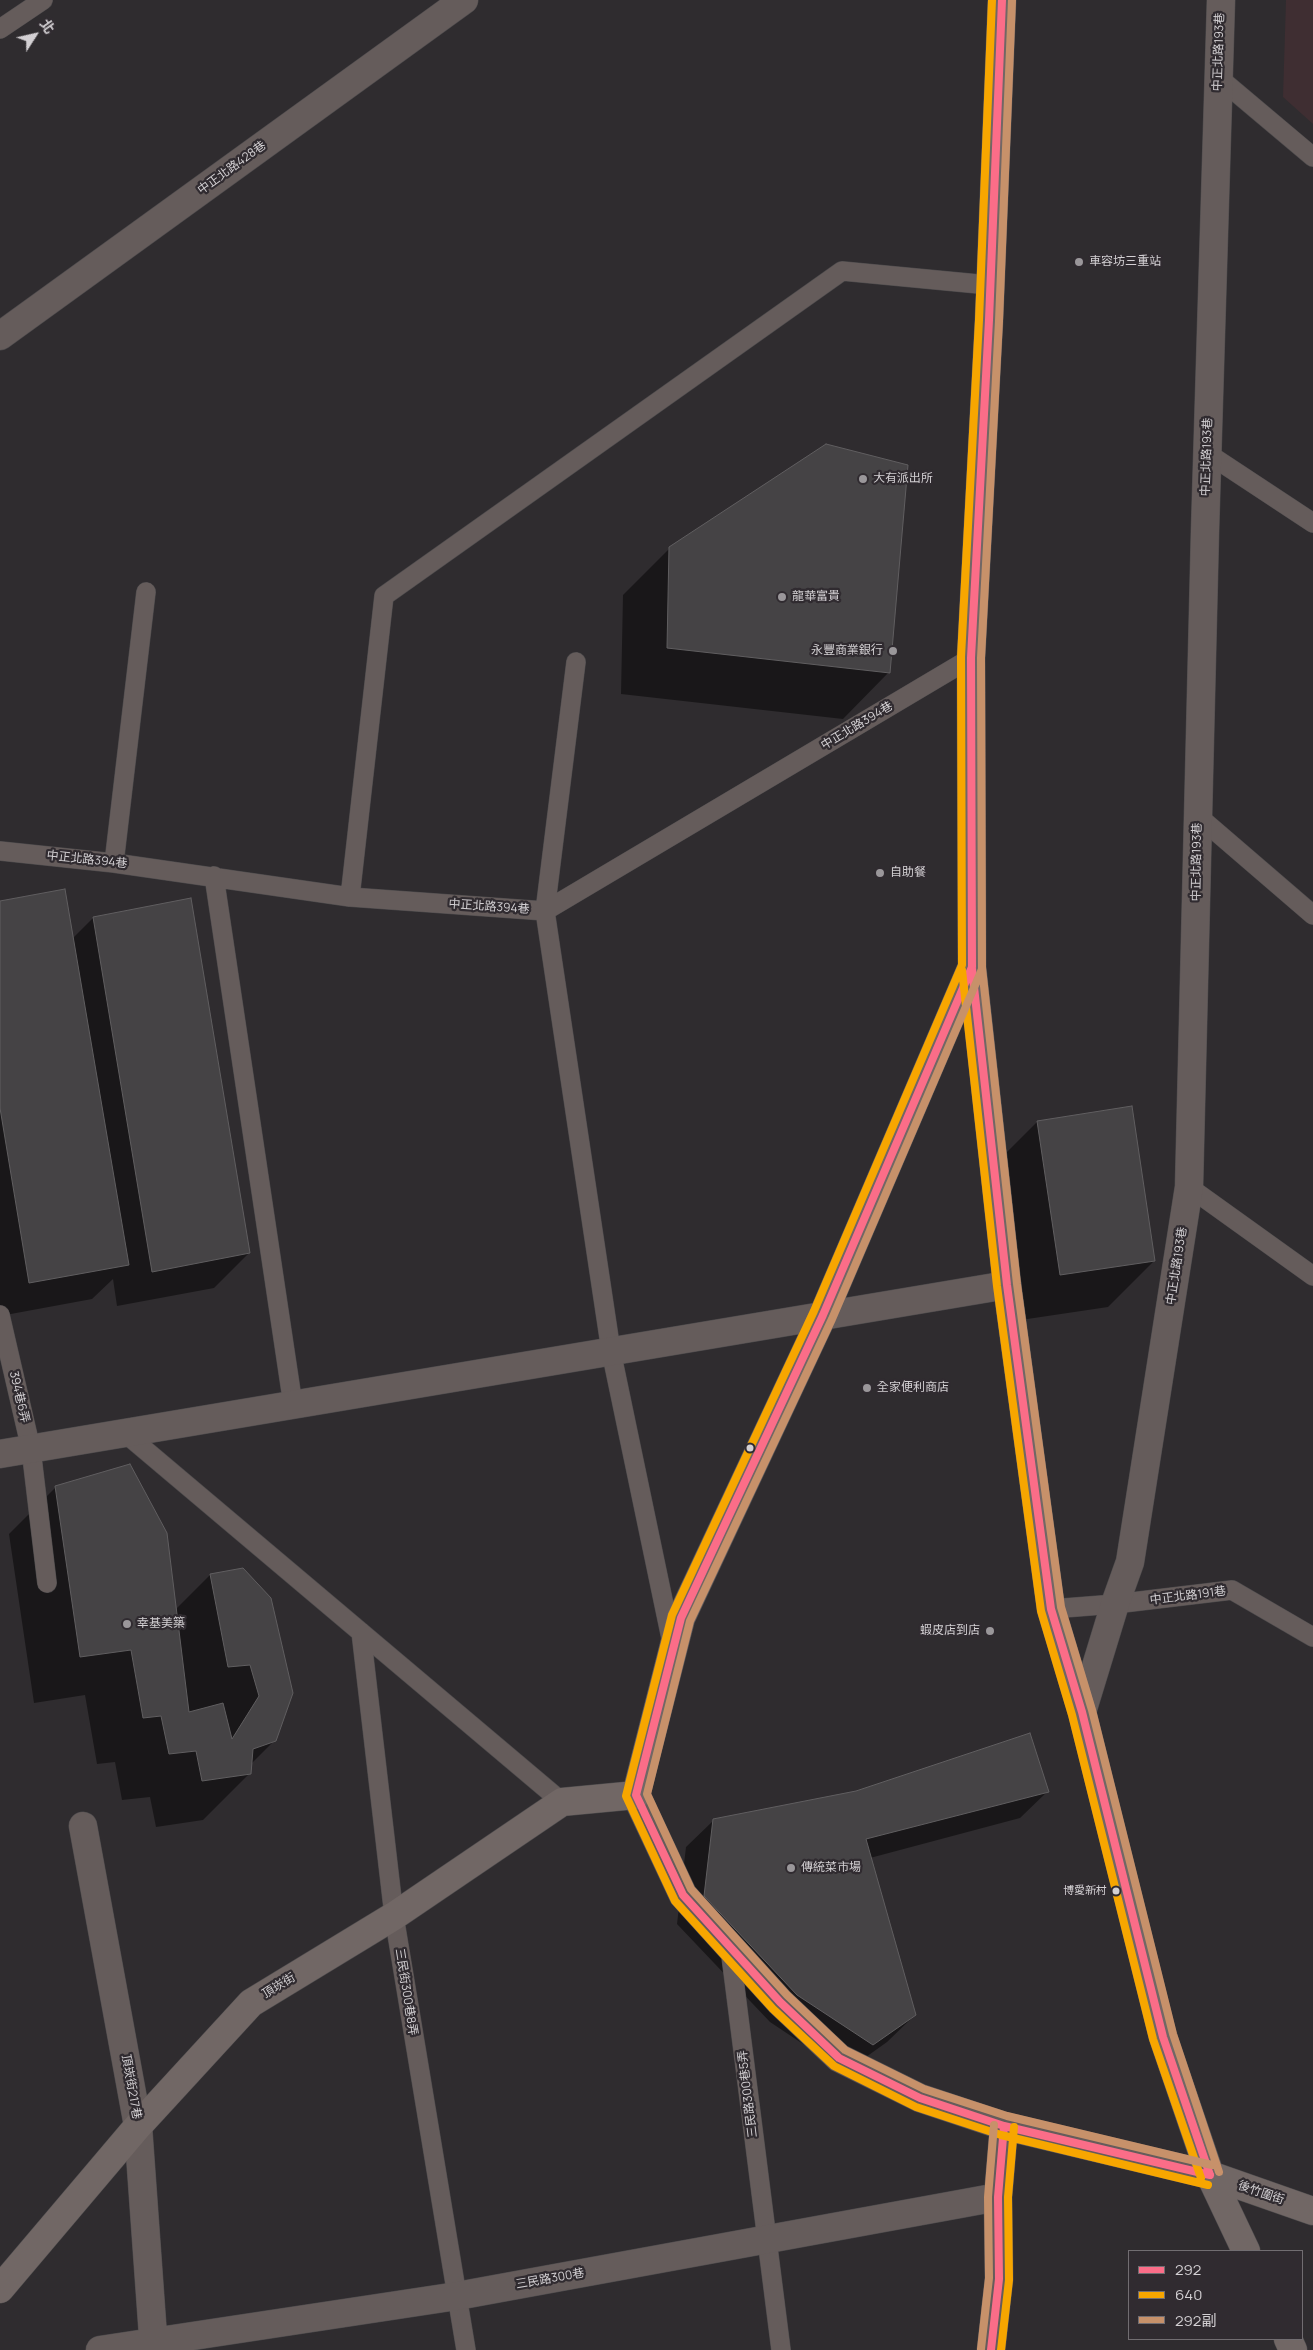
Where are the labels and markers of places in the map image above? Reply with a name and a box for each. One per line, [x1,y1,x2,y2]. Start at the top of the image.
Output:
place label: 車容坊三重站 [1089,255,1161,269]
marker: 車容坊三重站 [1073,256,1085,268]
place label: 大有派出所 [873,472,933,486]
marker: 大有派出所 [857,473,869,485]
place label: 龍華富貴 [792,590,840,604]
marker: 龍華富貴 [776,591,788,603]
place label: 永豐商業銀行 [811,644,883,658]
marker: 永豐商業銀行 [887,645,899,657]
place label: 自助餐 [890,866,926,880]
marker: 自助餐 [874,867,886,879]
place label: 全家便利商店 [877,1381,949,1395]
marker: 全家便利商店 [861,1382,873,1394]
unlabelled marker [745,1443,755,1453]
place label: 幸基美築 [137,1617,185,1631]
marker: 幸基美築 [121,1618,133,1630]
place label: 蝦皮店到店 [920,1624,980,1638]
marker: 蝦皮店到店 [984,1625,996,1637]
place label: 傳統菜市場 [801,1861,861,1875]
marker: 傳統菜市場 [785,1862,797,1874]
place label: 博愛新村 [1063,1884,1107,1898]
marker: 博愛新村 [1111,1886,1121,1896]

